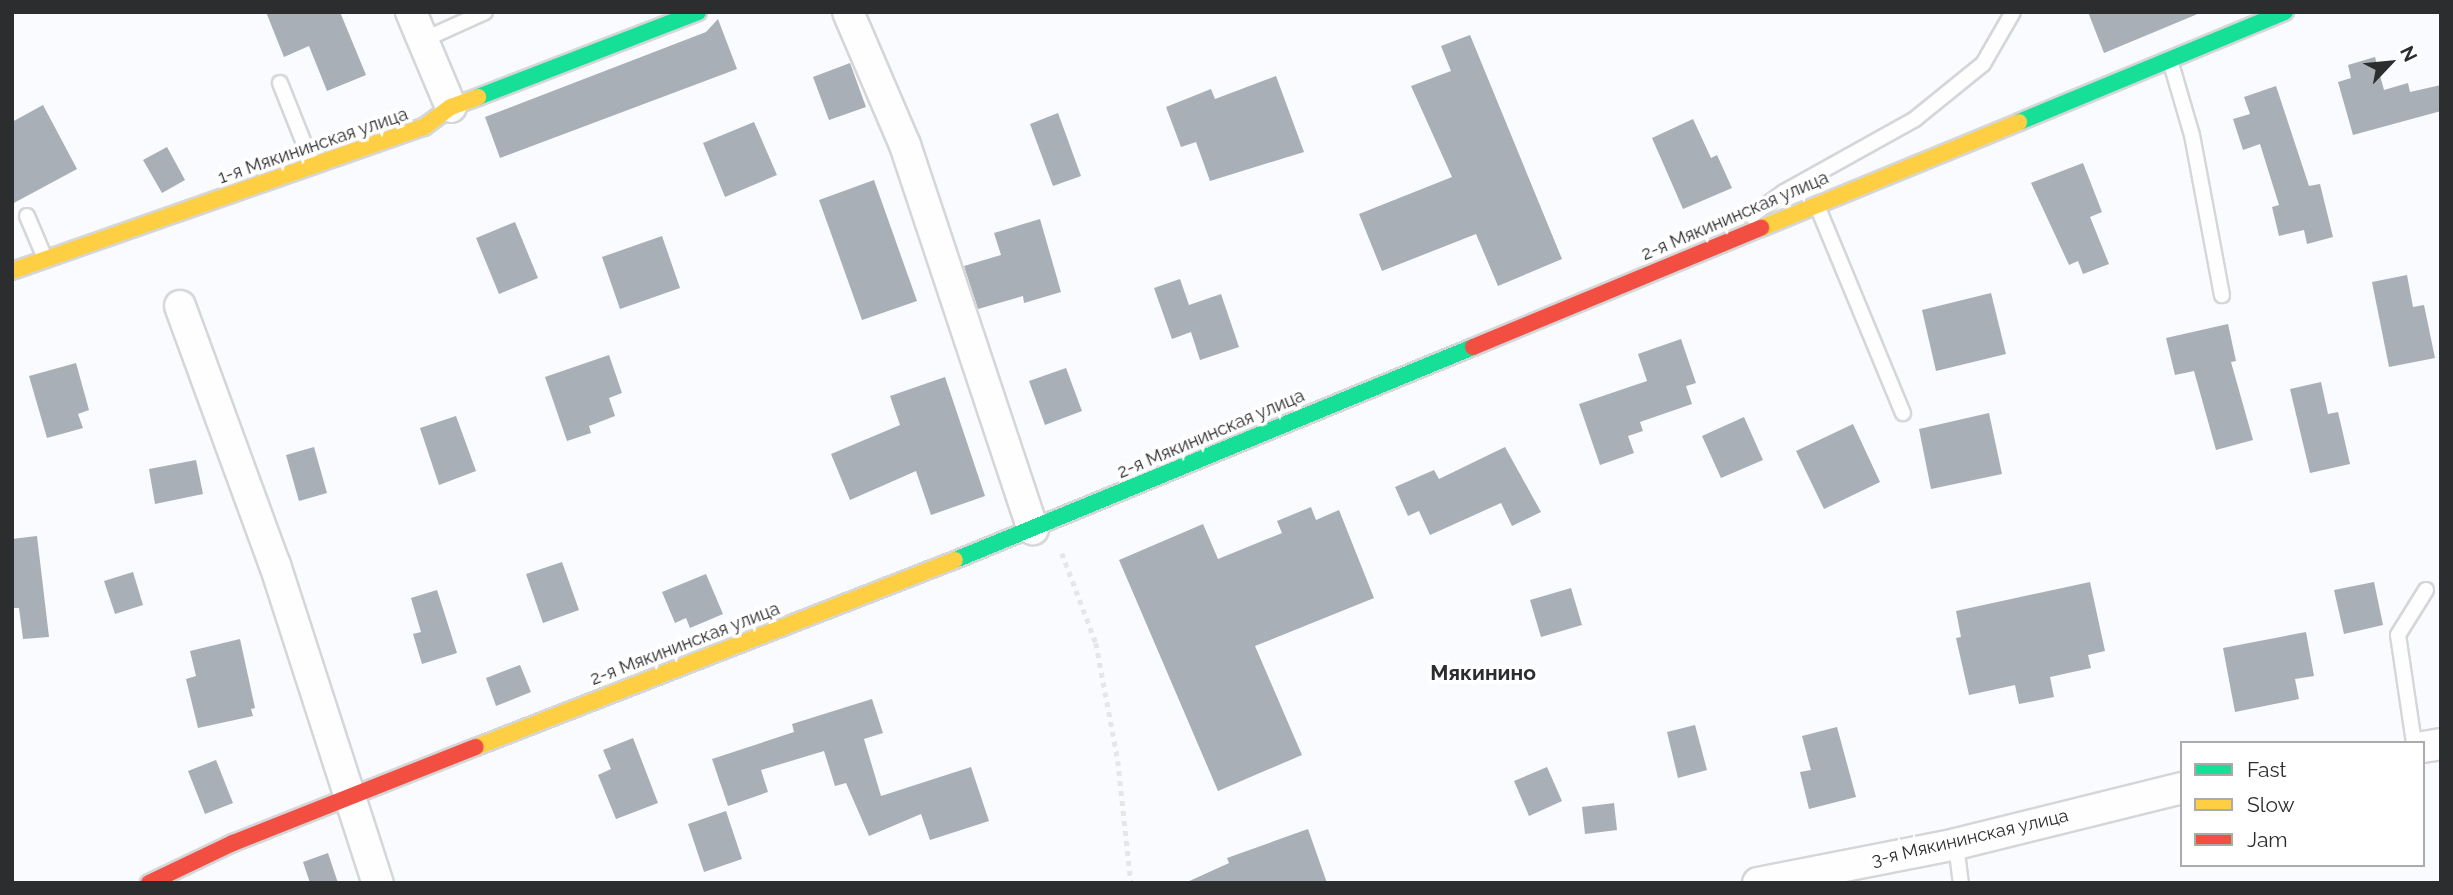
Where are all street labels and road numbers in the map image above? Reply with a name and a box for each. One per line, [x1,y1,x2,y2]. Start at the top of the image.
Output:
street label: 1-я Мякининская улица [215,103,411,189]
street label: 2-я Мякининская улица [1638,167,1832,265]
street label: 2-я Мякининская улица [1114,385,1308,483]
street label: 2-я Мякининская улица [587,598,783,690]
street label: 3-я Мякининская улица [1869,805,2071,871]

